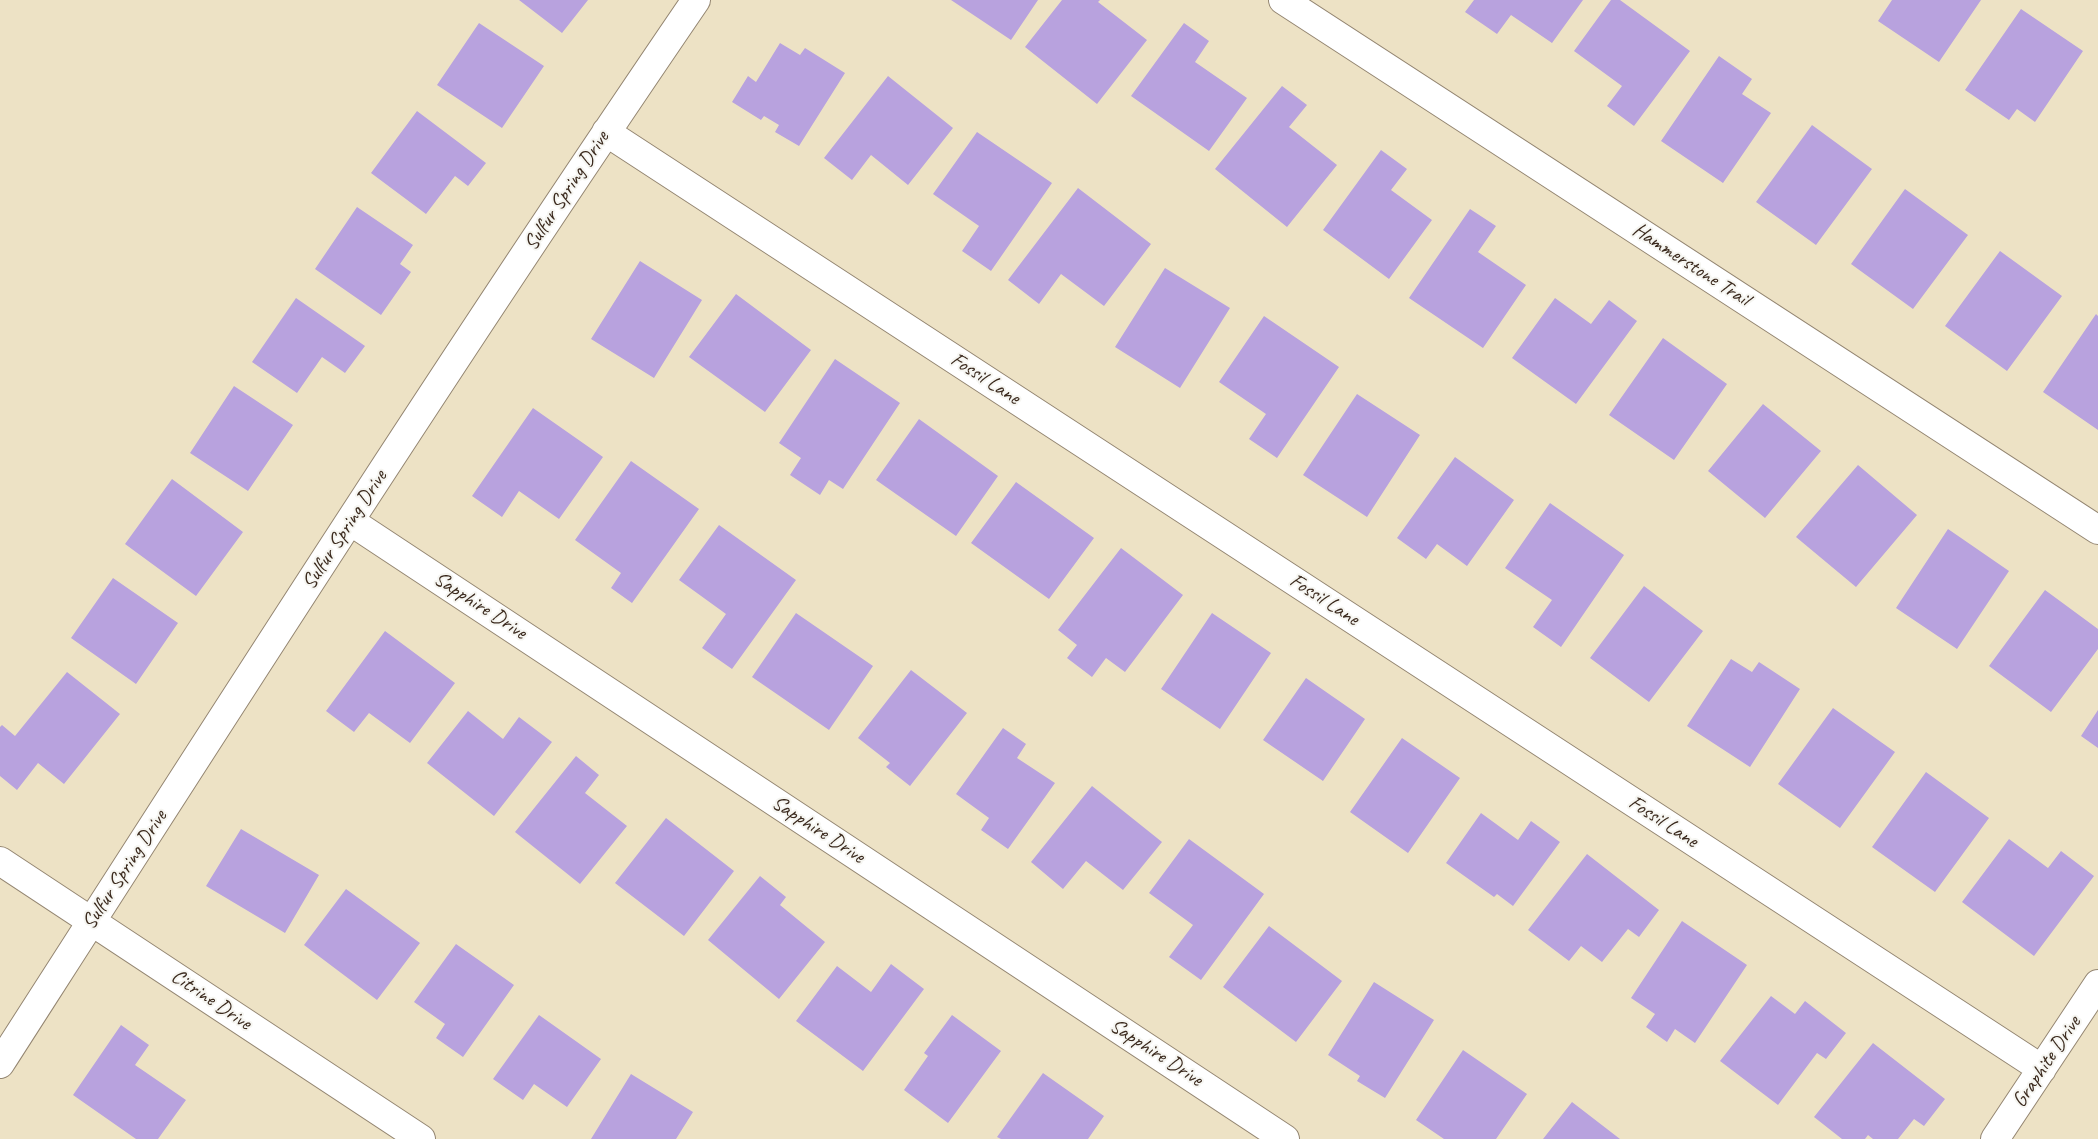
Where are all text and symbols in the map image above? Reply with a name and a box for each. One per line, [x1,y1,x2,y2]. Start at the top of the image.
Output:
street label: Sulfur Spring Drive [519,127,615,255]
street label: Hammerstone Trail [1628,218,1754,312]
street label: Fossil Lane [946,347,1024,411]
street label: Sulfur Spring Drive [297,466,393,594]
street label: Sapphire Drive [429,567,531,645]
street label: Fossil Lane [1285,568,1363,632]
street label: Fossil Lane [1624,790,1702,854]
street label: Sapphire Drive [767,791,869,869]
street label: Sulfur Spring Drive [77,806,173,934]
street label: Citrine Drive [166,964,256,1036]
street label: Graphite Drive [2007,1011,2087,1113]
street label: Sapphire Drive [1105,1014,1207,1092]

